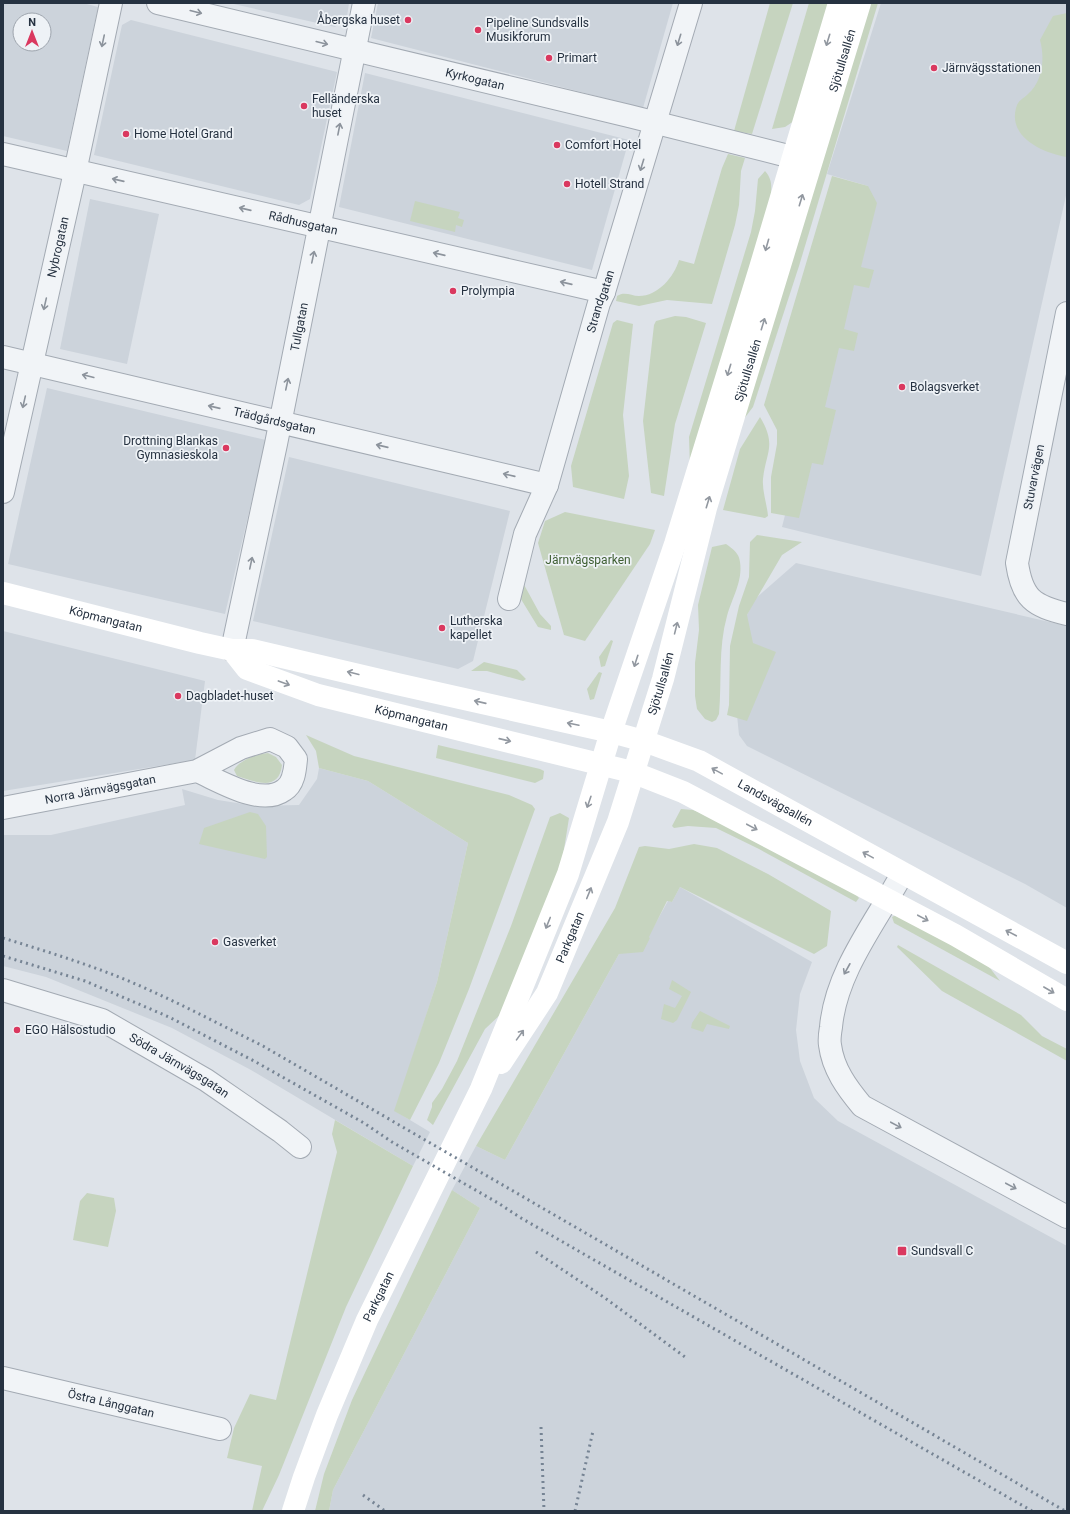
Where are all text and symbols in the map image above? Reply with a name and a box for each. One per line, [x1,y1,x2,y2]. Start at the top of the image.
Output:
one-way arrow [189,9,202,17]
place label: Åbergska huset [317,11,400,27]
north arrow [12,12,52,52]
marker: Åbergska huset [403,15,413,25]
text: N [28,16,36,29]
place label: Pipeline Sundsvalls Musikforum [486,16,589,44]
marker: Pipeline Sundsvalls Musikforum [473,25,483,35]
street label: Sjötullsallén [826,27,859,94]
one-way arrow [98,34,106,47]
one-way arrow [675,34,682,47]
one-way arrow [824,34,831,47]
one-way arrow [316,39,329,47]
place label: Primart [557,51,597,65]
marker: Primart [544,53,554,63]
place label: Järnvägsstationen [942,61,1041,75]
marker: Järnvägsstationen [929,63,939,73]
street label: Kyrkogatan [444,65,506,93]
place label: Felländerska huset [312,92,380,120]
marker: Felländerska huset [299,101,309,111]
one-way arrow [335,123,343,136]
place label: Home Hotel Grand [134,127,233,141]
marker: Home Hotel Grand [121,129,131,139]
place label: Comfort Hotel [565,138,641,152]
marker: Comfort Hotel [552,140,562,150]
one-way arrow [638,158,645,171]
one-way arrow [112,176,125,184]
place label: Hotell Strand [575,177,644,191]
marker: Hotell Strand [562,179,572,189]
one-way arrow [798,193,805,206]
one-way arrow [238,205,251,213]
street label: Rådhusgatan [267,208,339,238]
street label: Nybrogatan [44,215,72,279]
one-way arrow [763,239,770,252]
one-way arrow [433,249,446,257]
one-way arrow [310,250,318,263]
street label: Strandgatan [584,268,617,334]
one-way arrow [560,279,573,287]
place label: Prolympia [461,284,515,298]
marker: Prolympia [448,286,458,296]
one-way arrow [41,297,49,310]
street label: Tullgatan [288,301,311,353]
one-way arrow [760,318,767,331]
street label: Sjötullsallén [732,337,764,403]
one-way arrow [725,363,732,376]
one-way arrow [82,372,95,380]
one-way arrow [284,378,292,391]
place label: Bolagsverket [910,380,979,394]
marker: Bolagsverket [897,382,907,392]
one-way arrow [19,395,27,408]
one-way arrow [208,402,221,410]
street label: Trädgårdsgatan [232,404,317,437]
place label: Drottning Blankas Gymnasieskola [123,434,218,462]
one-way arrow [376,442,389,450]
marker: Drottning Blankas Gymnasieskola [221,443,231,453]
street label: Stuvarvägen [1021,443,1047,511]
one-way arrow [503,471,516,479]
one-way arrow [705,495,712,508]
park label: Järnvägsparken [545,553,631,567]
one-way arrow [247,557,255,570]
street label: Köpmangatan [68,603,144,635]
place label: Lutherska kapellet [450,614,503,642]
one-way arrow [672,621,680,634]
marker: Lutherska kapellet [437,623,447,633]
street label: Sjötullsallén [645,651,677,717]
one-way arrow [632,654,639,667]
one-way arrow [347,669,360,677]
one-way arrow [277,679,289,687]
place label: Dagbladet-huset [186,689,273,703]
marker: Dagbladet-huset [173,691,183,701]
one-way arrow [474,698,487,706]
street label: Köpmangatan [373,702,450,734]
one-way arrow [567,719,580,727]
one-way arrow [499,737,512,745]
one-way arrow [711,767,723,775]
street label: Norra Järnvägsgatan [44,772,157,807]
street label: Landsvägsallén [735,777,815,829]
one-way arrow [584,796,592,808]
one-way arrow [746,824,758,832]
one-way arrow [862,850,874,858]
one-way arrow [585,887,593,899]
street label: Parkgatan [553,910,587,965]
one-way arrow [916,915,928,923]
one-way arrow [543,917,551,929]
one-way arrow [1005,928,1017,936]
place label: Gasverket [223,935,276,949]
marker: Gasverket [210,937,220,947]
one-way arrow [843,963,851,975]
one-way arrow [1043,986,1055,994]
place label: EGO Hälsostudio [25,1023,116,1037]
marker: EGO Hälsostudio [12,1025,22,1035]
street label: Södra Järnvägsgatan [127,1030,232,1101]
one-way arrow [516,1030,525,1041]
one-way arrow [890,1122,902,1129]
one-way arrow [1005,1183,1017,1191]
place label: Sundsvall C [911,1244,973,1258]
marker: Sundsvall C [896,1245,908,1257]
street label: Parkgatan [360,1269,397,1324]
street label: Östra Långgatan [66,1385,156,1420]

